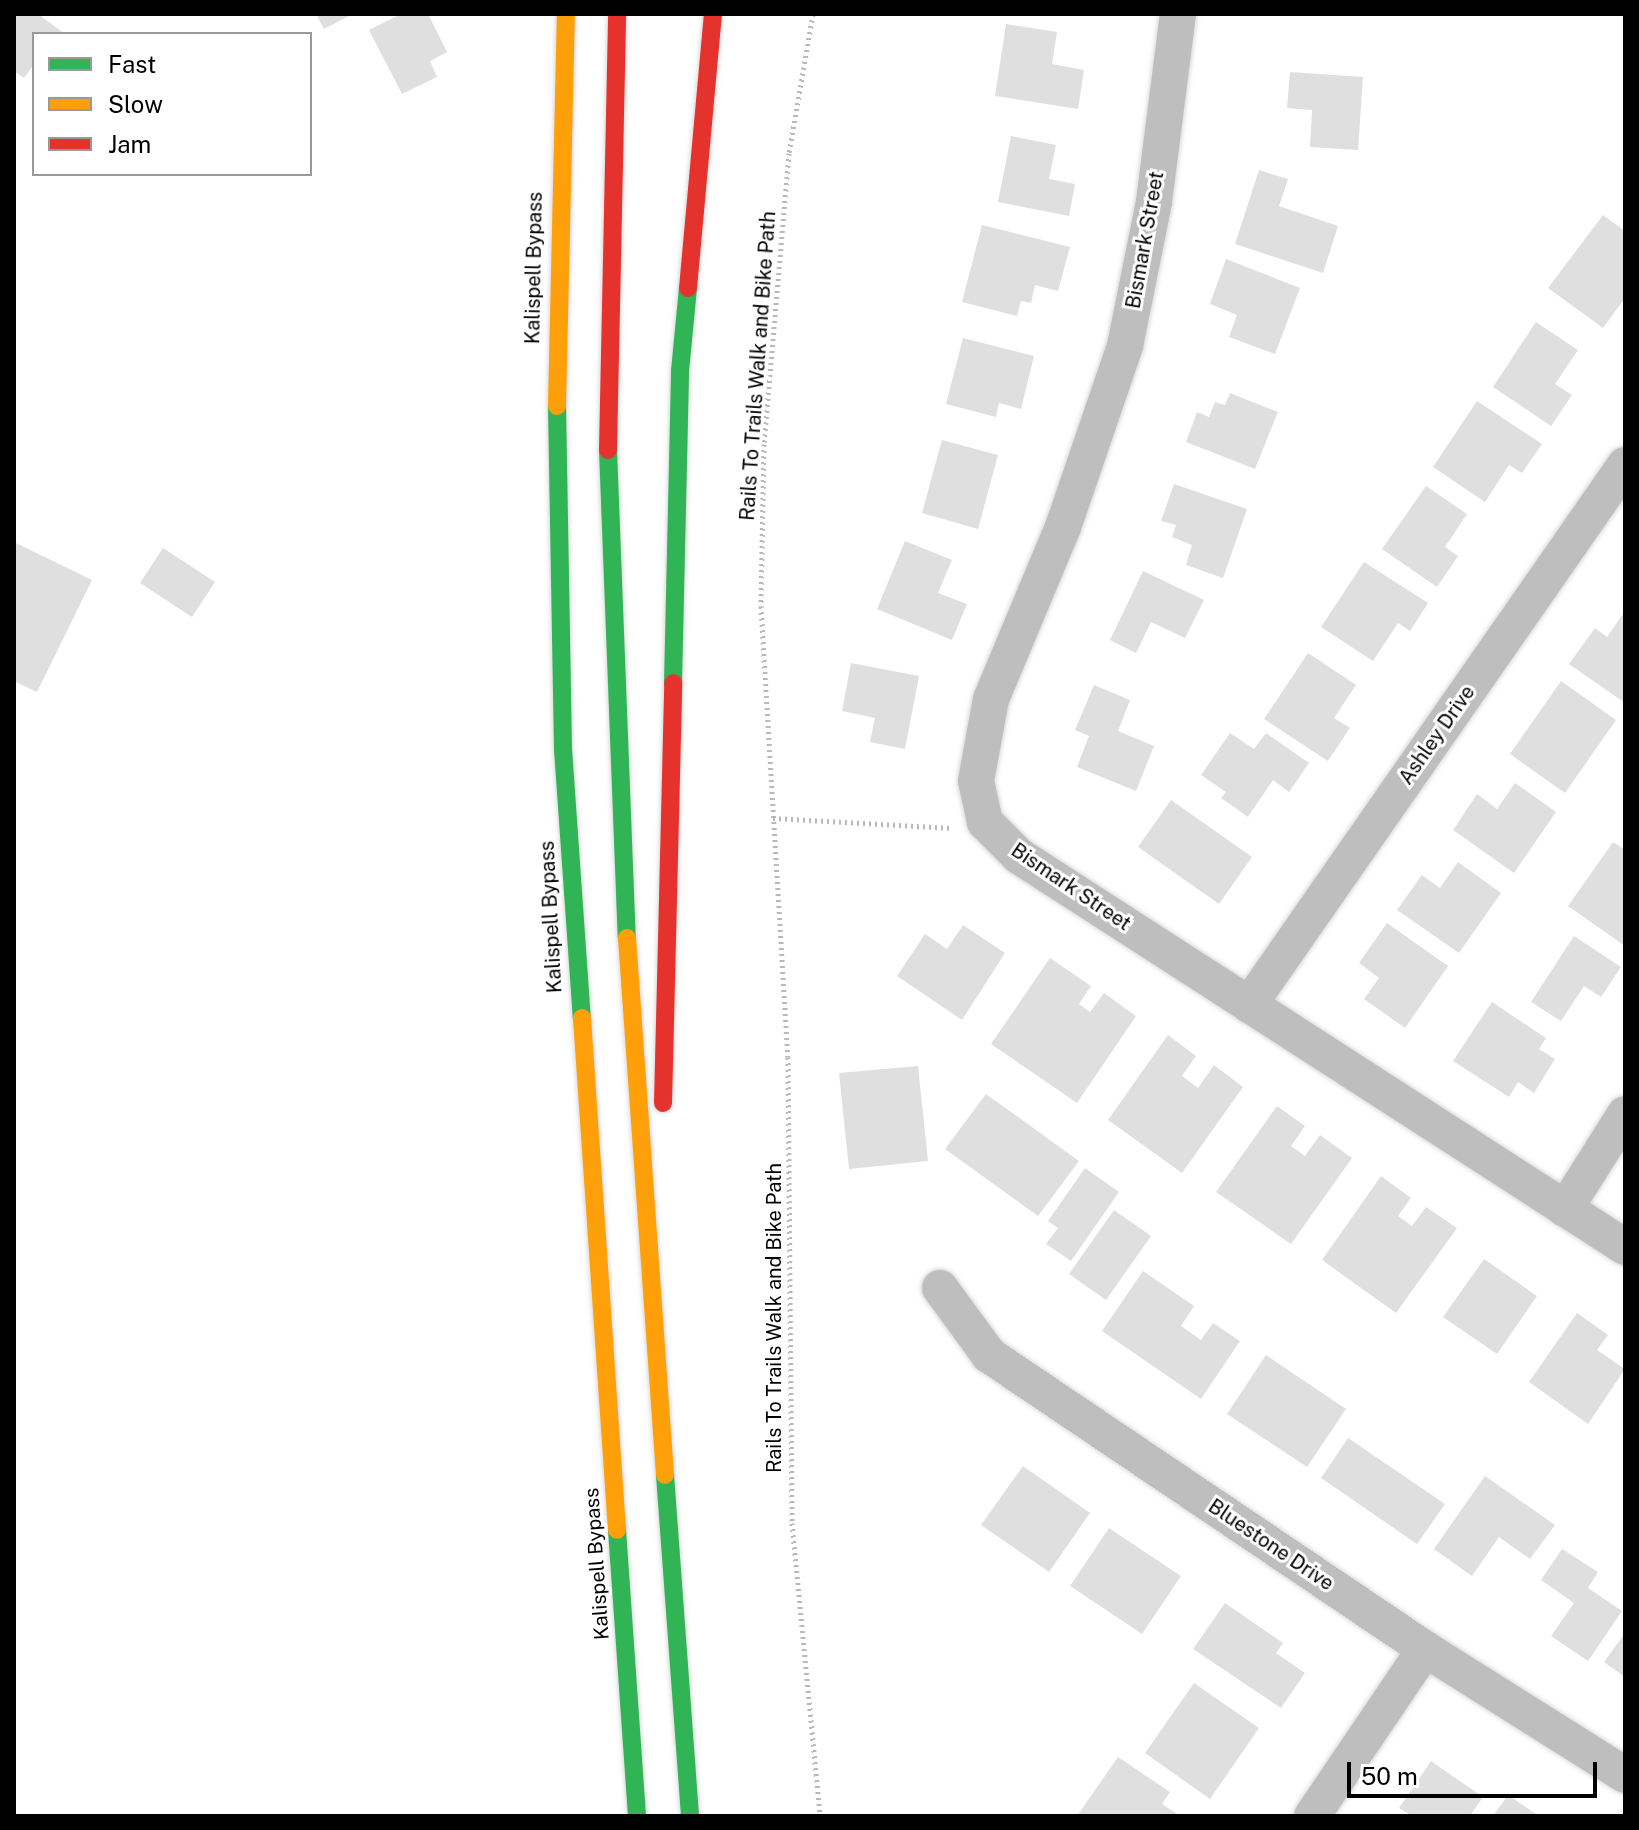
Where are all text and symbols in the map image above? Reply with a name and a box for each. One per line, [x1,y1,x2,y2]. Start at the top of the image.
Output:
legend [32,32,312,176]
text: Fast [108,50,156,78]
text: Slow [108,90,163,118]
text: Jam [108,130,151,158]
street label: Bismark Street [1121,169,1169,311]
street label: Kalispell Bypass [521,192,547,344]
street label: Rails To Trails Walk and Bike Path [735,210,781,522]
street label: Ashley Drive [1394,681,1480,789]
street label: Bismark Street [1007,838,1135,936]
street label: Kalispell Bypass [535,840,567,994]
street label: Rails To Trails Walk and Bike Path [762,1162,786,1474]
street label: Kalispell Bypass [580,1487,614,1641]
street label: Bluestone Drive [1204,1494,1338,1596]
scale bar [1351,1746,1601,1796]
text: 50 m [1361,1762,1418,1790]

